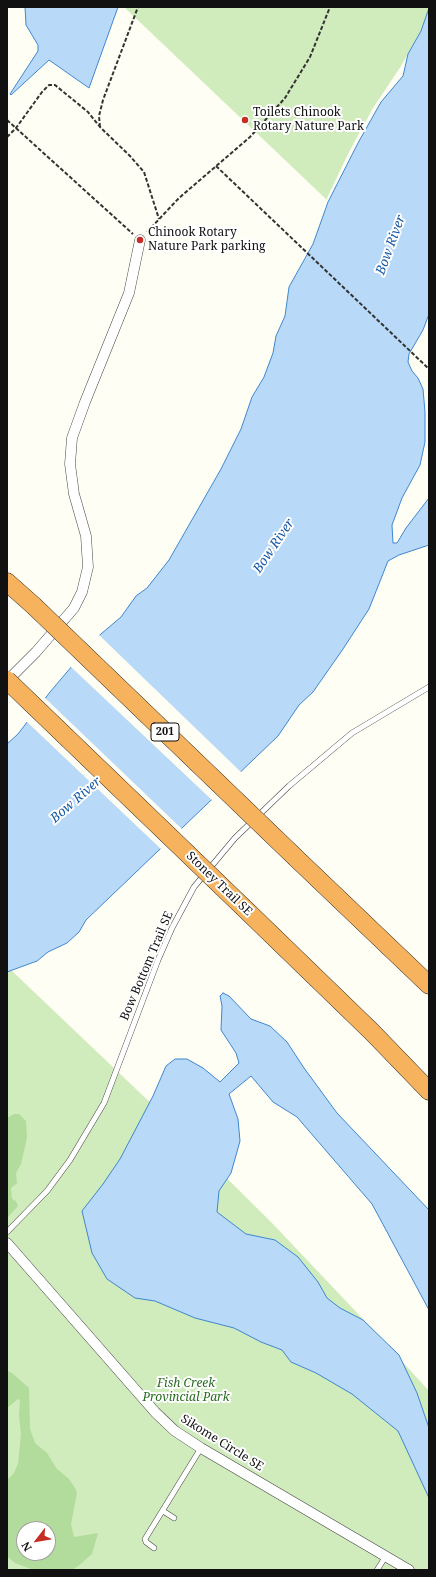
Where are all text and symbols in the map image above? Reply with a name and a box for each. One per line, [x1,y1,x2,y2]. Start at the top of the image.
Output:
place label: Toilets Chinook Rotary Nature Park [253,106,364,134]
marker: Toilets Chinook Rotary Nature Park [240,115,250,125]
water label: Bow River [373,213,409,277]
place label: Chinook Rotary Nature Park parking [148,226,266,254]
marker: Chinook Rotary Nature Park parking [135,235,145,245]
water label: Bow River [250,516,298,576]
road number: 201 [151,723,179,741]
water label: Bow River [47,774,105,826]
street label: Stoney Trail SE [183,849,255,919]
street label: Bow Bottom Trail SE [118,909,176,1023]
park label: Fish Creek Provincial Park [142,1377,230,1405]
street label: Sikome Circle SE [178,1412,266,1474]
north arrow [16,1521,56,1561]
text: N [17,1539,35,1555]

